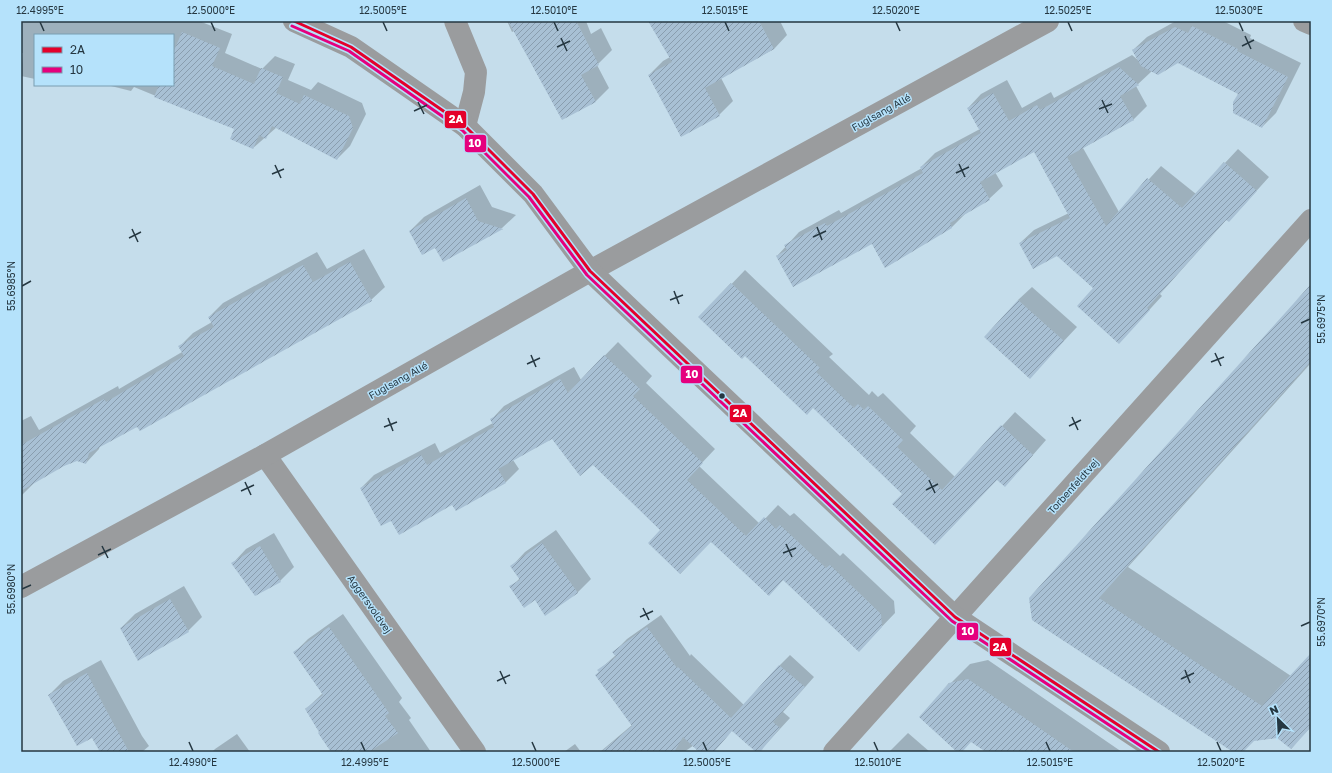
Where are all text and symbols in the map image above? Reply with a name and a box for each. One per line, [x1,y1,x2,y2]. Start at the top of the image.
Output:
text: 12.4995°E [16,4,64,16]
text: 12.5000°E [187,4,235,16]
text: 12.5005°E [359,4,407,16]
text: 12.5010°E [531,4,577,16]
text: 12.5015°E [702,4,748,16]
text: 12.5020°E [872,4,920,16]
text: 12.5025°E [1044,4,1092,16]
text: 12.5030°E [1215,4,1263,16]
legend [34,34,174,86]
text: 2A [70,42,85,57]
text: 10 [70,62,83,77]
street label: Fuglsang Allé [849,91,913,133]
line badge: 2A [444,110,467,129]
text: 2A [449,112,463,125]
line badge: 10 [464,134,487,153]
text: 10 [469,136,481,149]
text: 55.6985°N [5,261,17,311]
text: 55.6975°N [1315,294,1327,344]
street label: Fuglsang Allé [366,359,430,401]
line badge: 10 [680,365,703,384]
text: 10 [686,367,698,380]
unlabelled marker [717,391,727,401]
line badge: 2A [729,404,752,423]
text: 2A [733,406,747,419]
street label: Torbenfeldtvej [1045,456,1101,516]
text: 55.6980°N [5,564,17,614]
street label: Aggersvoldvej [345,573,395,635]
text: 55.6970°N [1315,597,1327,647]
line badge: 10 [956,622,979,641]
text: 10 [962,624,974,637]
line badge: 2A [989,637,1012,657]
text: 2A [993,640,1007,653]
north arrow [1258,699,1298,739]
text: N [1267,702,1280,717]
text: 12.4990°E [169,756,217,768]
text: 12.4995°E [341,756,389,768]
text: 12.5000°E [512,756,560,768]
text: 12.5005°E [683,756,731,768]
text: 12.5010°E [855,756,901,768]
text: 12.5015°E [1027,756,1073,768]
text: 12.5020°E [1197,756,1245,768]

